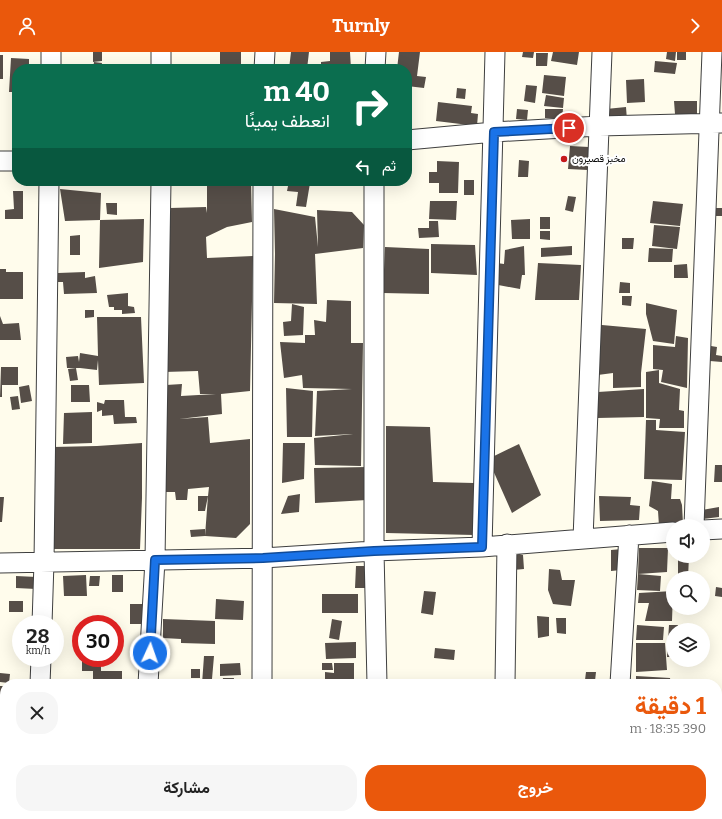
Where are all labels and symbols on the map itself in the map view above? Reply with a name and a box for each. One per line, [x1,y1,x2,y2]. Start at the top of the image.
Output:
pin [552,111,586,145]
place label: مخبز قصيرون [572,153,626,165]
marker: مخبز قصيرون [559,154,569,164]
speed limit sign: 30 [72,615,124,667]
position arrow [129,632,171,674]

